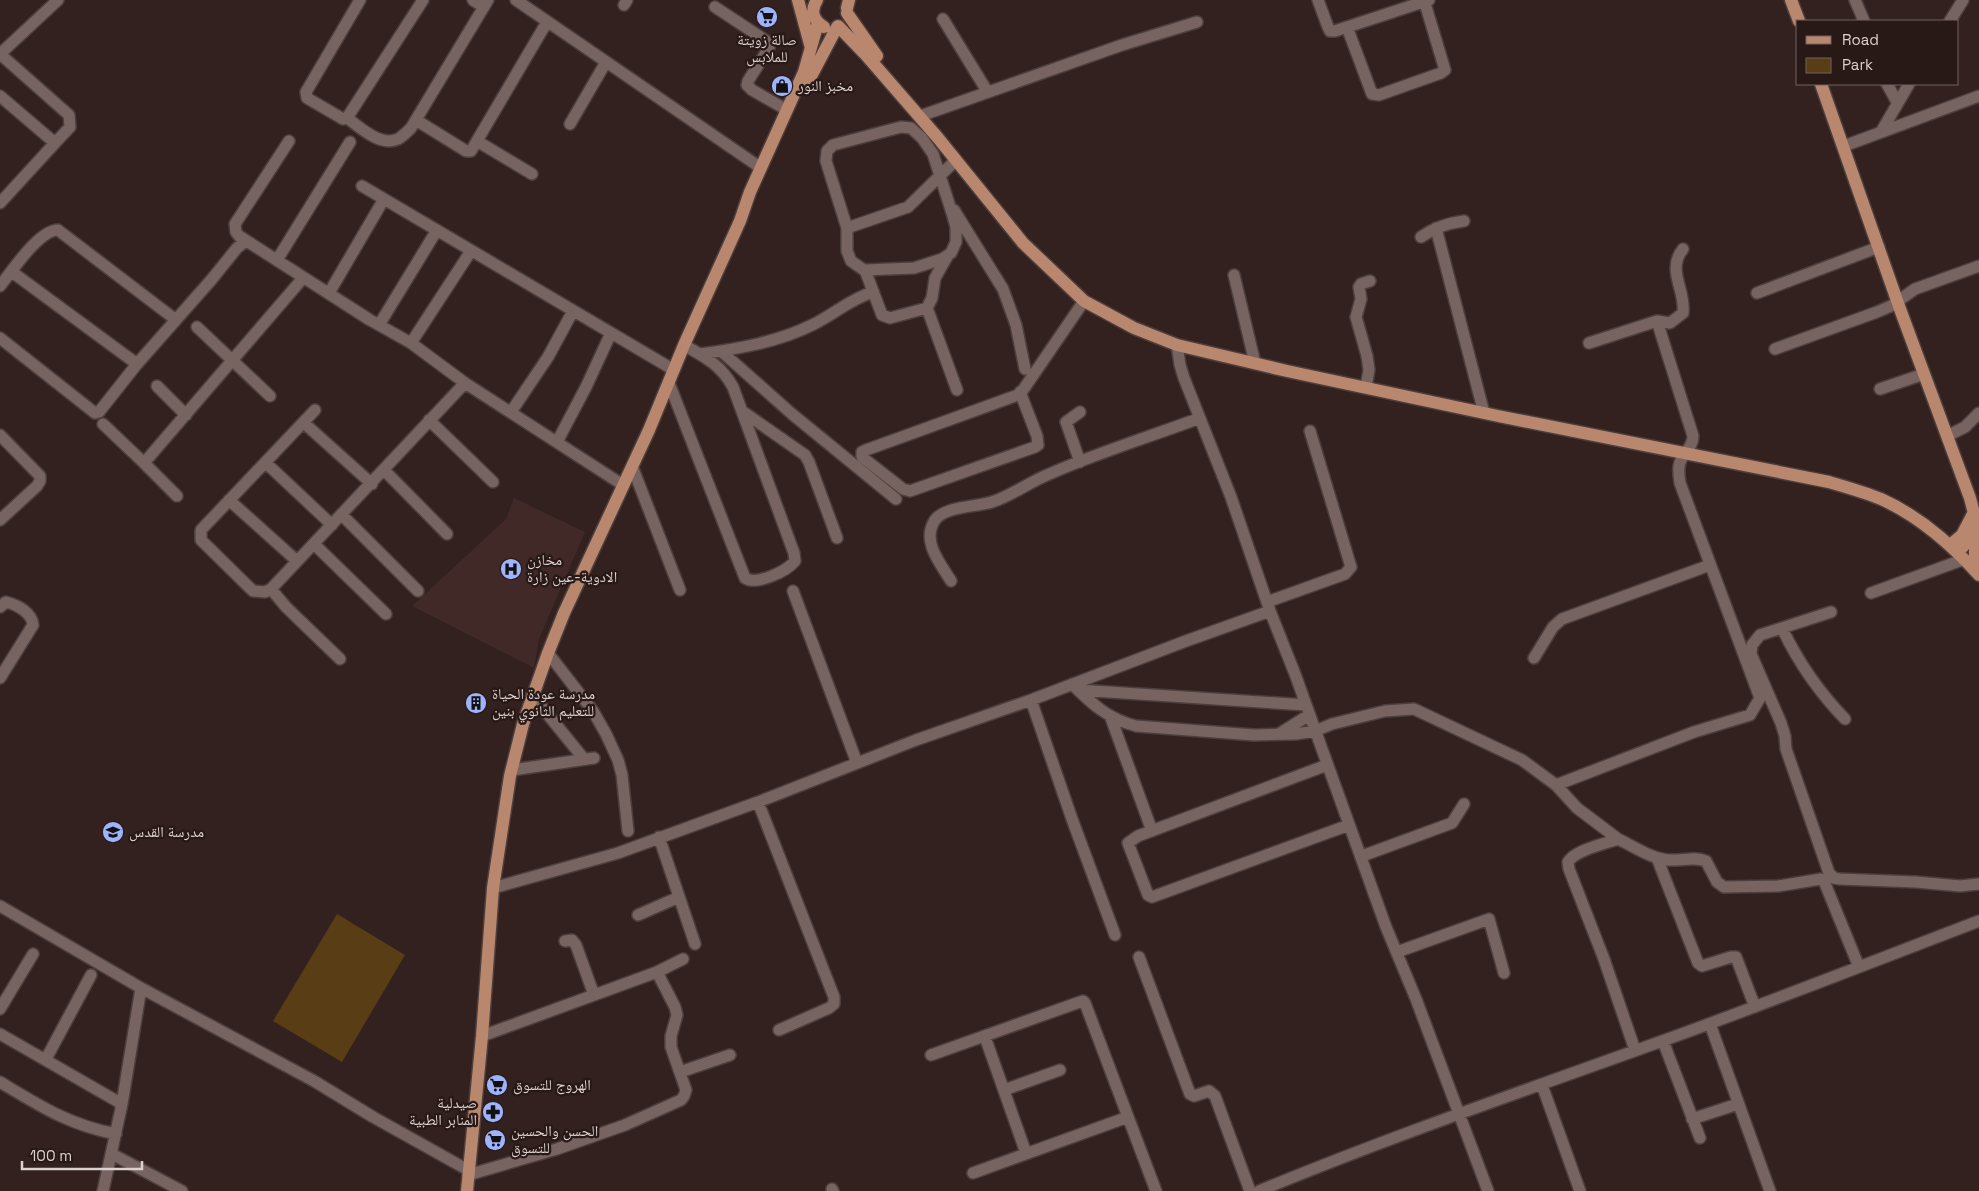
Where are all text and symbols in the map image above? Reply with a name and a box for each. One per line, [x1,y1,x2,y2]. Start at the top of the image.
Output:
supermarket icon: صالة زويتة للملابس [755,5,779,29]
legend [1796,20,1959,85]
place label: صالة زويتة للملابس [737,30,797,67]
text: Road [1842,30,1879,49]
text: Park [1842,55,1873,74]
shop icon: مخبز النور [770,74,794,98]
place label: مخبز النور [797,76,853,95]
place label: مخازن الادوية-عين زارة [527,550,617,587]
hospital icon: مخازن الادوية-عين زارة [499,557,523,581]
place label: مدرسة عودة الحياة للتعليم الثانوي بنين [492,684,595,723]
building icon: مدرسة عودة الحياة للتعليم الثانوي بنين [464,691,488,715]
school or university icon: مدرسة القدس [101,820,125,844]
place label: مدرسة القدس [129,822,204,842]
supermarket icon: الهروج للتسوق [485,1073,509,1097]
place label: الهروج للتسوق [513,1075,591,1095]
place label: صيدلية المنابر الطبية [409,1093,477,1129]
pharmacy icon: صيدلية المنابر الطبية [481,1100,505,1124]
place label: الحسن والحسين للتسوق [511,1121,598,1158]
supermarket icon: الحسن والحسين للتسوق [483,1128,507,1152]
scale bar [22,1138,142,1170]
text: 100 m [30,1146,72,1165]

